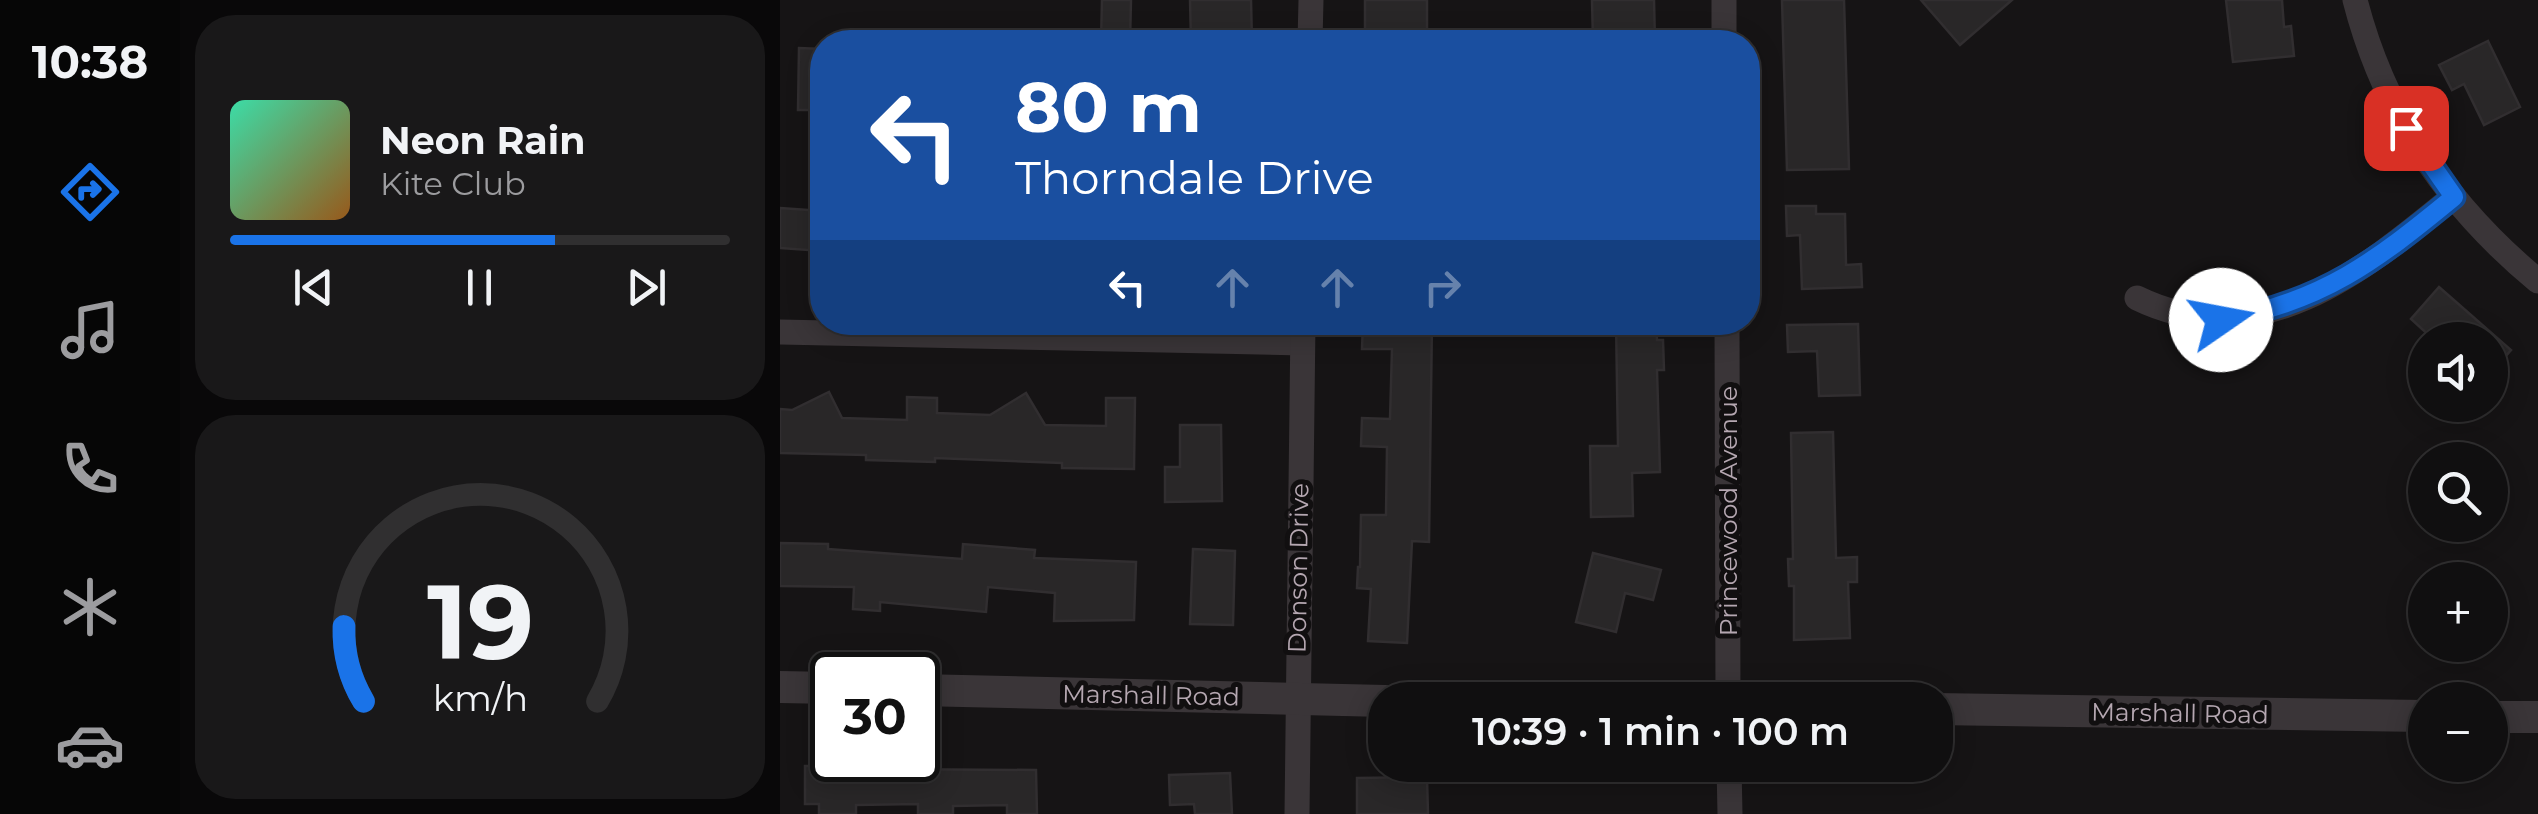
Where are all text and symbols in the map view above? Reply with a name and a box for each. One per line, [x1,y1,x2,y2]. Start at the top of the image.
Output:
text: 10:38 [32,34,148,89]
text: 80 m [1015,64,1202,150]
icon: left [850,70,980,200]
pin [2364,86,2449,171]
icon: arrive [2379,101,2434,156]
text: Neon Rain [380,117,585,164]
text: Thorndale Drive [1015,150,1374,205]
icon: directions [55,157,125,227]
text: Kite Club [380,164,526,203]
icon: previous [286,260,341,315]
icon: pause [452,260,507,315]
icon: next [619,260,674,315]
icon: left [1100,260,1155,315]
icon: ahead [1205,260,1260,315]
icon: ahead [1310,260,1365,315]
icon: right [1415,260,1470,315]
position arrow [2169,268,2273,372]
icon: music [55,295,125,365]
map controls [2408,322,2508,782]
button: sound [2408,322,2508,422]
street label: Princewood Avenue [1713,386,1743,636]
icon: phone [55,434,125,504]
button: search [2408,442,2508,542]
street label: Donson Drive [1282,483,1314,653]
text: 19 [426,558,534,685]
button: + [2408,562,2508,662]
icon: climate [55,572,125,642]
speed limit sign: 30 [810,652,940,782]
text: km/h [432,676,528,720]
street label: Marshall Road [1062,678,1240,712]
button: − [2408,682,2508,782]
street label: Marshall Road [2091,696,2269,730]
text: 10:39 · 1 min · 100 m [1472,708,1849,755]
icon: car [55,710,125,780]

